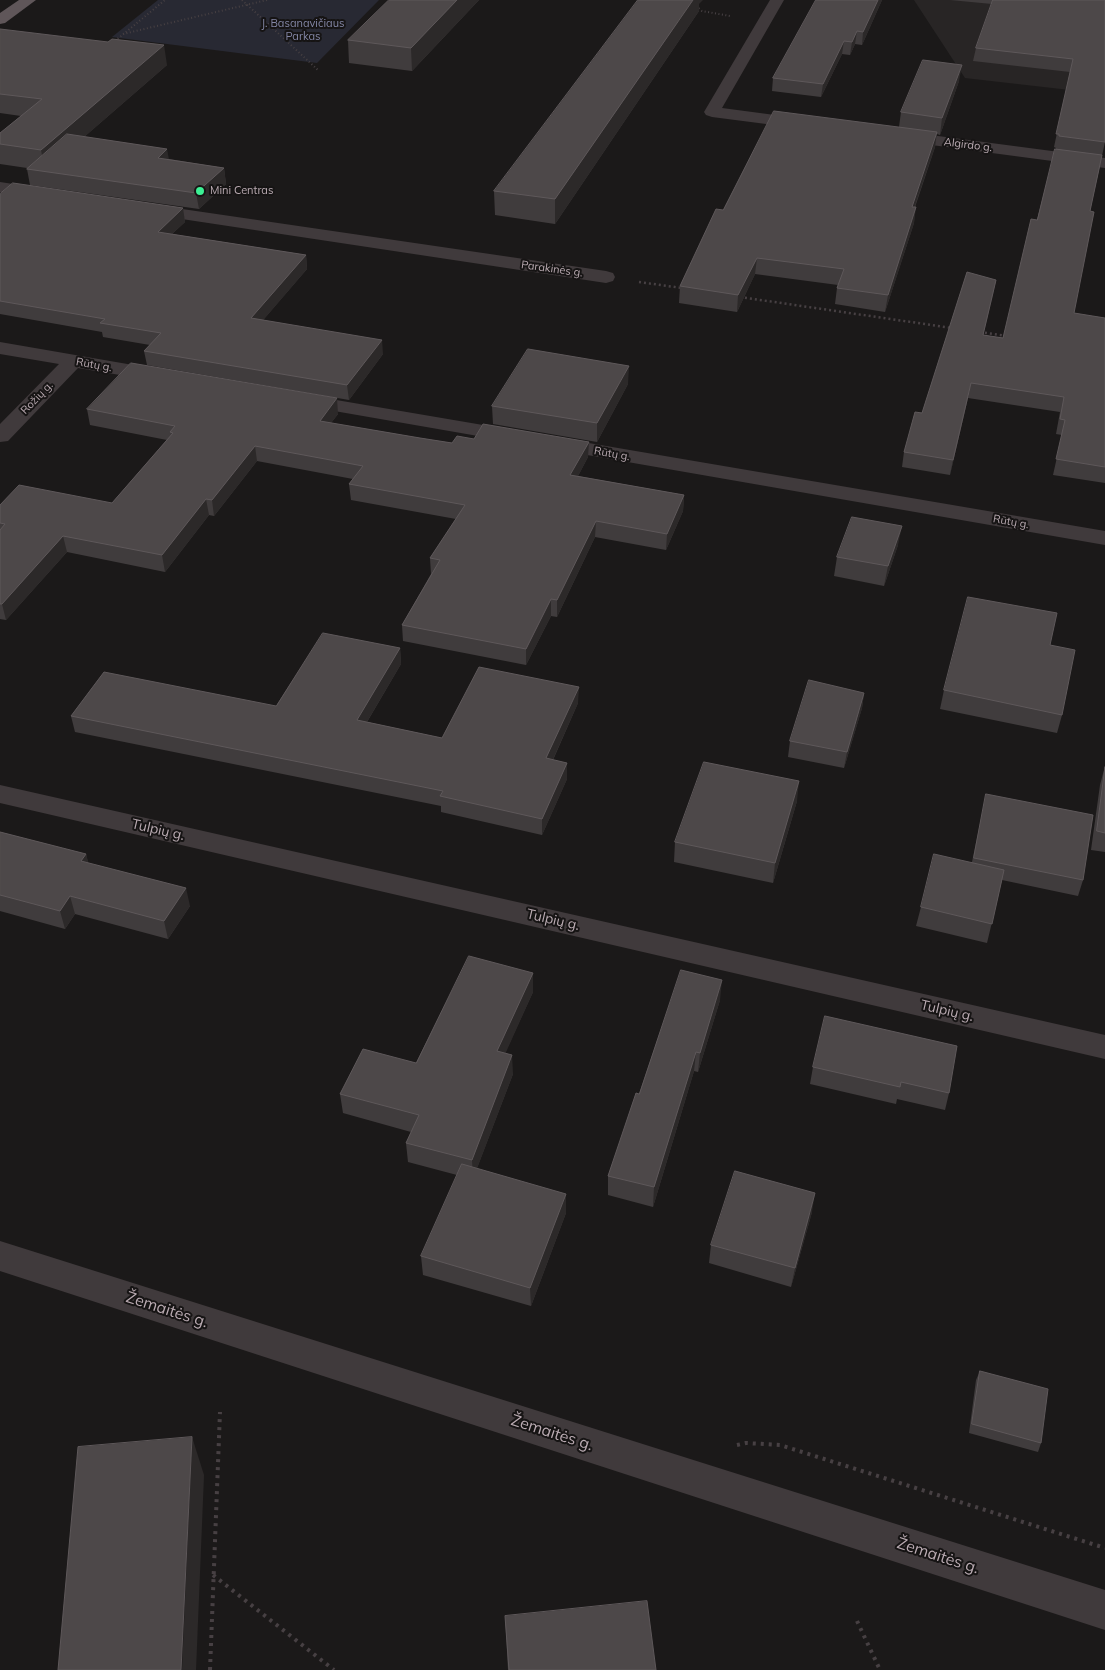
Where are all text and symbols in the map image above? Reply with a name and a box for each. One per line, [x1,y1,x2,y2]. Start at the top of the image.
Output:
park label: J. Basanavičiaus Parkas [262,17,344,43]
street label: Algirdo g. [943,135,993,155]
place label: Mini Centras [210,184,273,198]
marker: Mini Centras [194,185,206,197]
street label: Parakinės g. [520,258,584,280]
street label: Rūtų g. [75,355,113,375]
street label: Rožių g. [18,379,56,417]
street label: Rūtų g. [593,444,631,464]
street label: Rūtų g. [992,512,1030,532]
street label: Tulpių g. [130,816,186,844]
street label: Tulpių g. [525,906,581,934]
street label: Tulpių g. [919,997,975,1025]
street label: Žemaitės g. [124,1288,210,1332]
street label: Žemaitės g. [509,1411,595,1455]
street label: Žemaitės g. [895,1534,981,1578]

